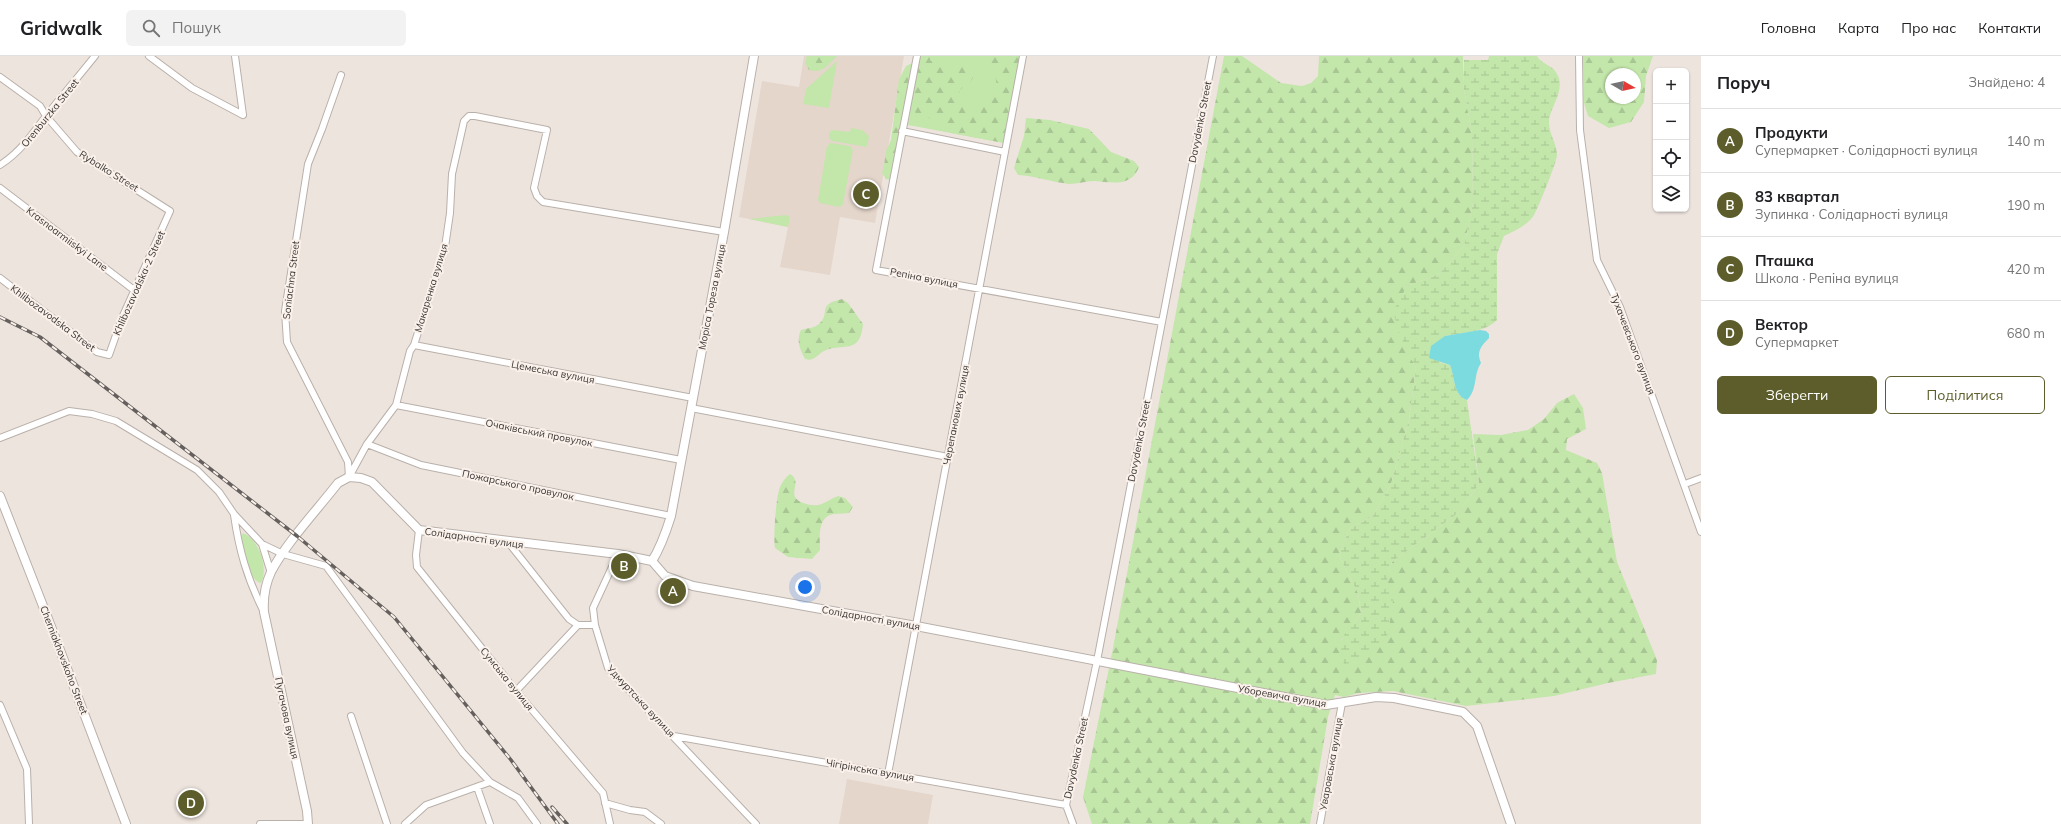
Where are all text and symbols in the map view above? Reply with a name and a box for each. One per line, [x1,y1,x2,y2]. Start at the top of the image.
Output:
search box [126,10,406,46]
text: Gridwalk [20,16,102,40]
icon: search [140,17,162,39]
text: Пошук [172,18,221,37]
text: Головна [1761,19,1816,37]
text: Карта [1838,19,1879,37]
text: Про нас [1901,19,1956,37]
text: Контакти [1978,19,2041,37]
north arrow [1605,68,1641,104]
map controls [1653,68,1689,212]
button: + [1653,68,1689,104]
text: Поруч [1717,72,1770,93]
text: Знайдено: 4 [1968,74,2045,90]
street label: Orenburzka Street [18,76,82,150]
street label: Davydenka Street [1186,80,1214,164]
button: − [1653,104,1689,140]
text: Продукти [1755,123,1828,142]
text: A [1725,133,1735,149]
text: 140 m [2007,133,2045,149]
button: locate [1653,140,1689,176]
text: Супермаркет · Солідарності вулиця [1755,142,1978,158]
street label: Rybalko Street [77,148,142,195]
button: layers [1653,176,1689,212]
pin: C [853,179,879,209]
text: 83 квартал [1755,187,1839,206]
text: B [1726,197,1734,213]
text: 190 m [2007,197,2045,213]
street label: Krasnoarmiiskyi Lane [24,204,110,274]
text: Зупинка · Солідарності вулиця [1755,206,1948,222]
street label: Khlibozavodska-2 Street [110,228,168,337]
street label: Soniachna Street [280,239,302,320]
street label: Макаренка вулиця [411,242,451,334]
street label: Моріса Тореза вулиця [695,243,729,351]
text: Пташка [1755,251,1814,270]
text: C [1726,261,1734,277]
text: 420 m [2007,261,2045,277]
street label: Репiна вулиця [889,265,959,291]
text: Школа · Репiна вулиця [1755,270,1899,286]
street label: Khlibozavodska Street [8,282,98,354]
street label: Тухачевського вулиця [1608,291,1658,397]
text: Вектор [1755,315,1808,334]
text: D [1725,325,1735,341]
text: 680 m [2007,325,2045,341]
text: Супермаркет [1755,334,1838,350]
street label: Цемеська вулиця [510,358,596,386]
street label: Черепанових вулиця [940,364,972,466]
button: Зберегти [1717,376,1877,414]
button: Поділитися [1885,376,2045,414]
street label: Davydenka Street [1125,399,1153,483]
street label: Очакiвський провулок [484,416,594,450]
street label: Пожарського провулок [461,467,576,503]
street label: Солідарності вулиця [424,525,524,551]
pin: B [611,551,637,581]
pin: A [660,576,686,606]
your location [795,577,815,597]
street label: Солідарності вулиця [821,603,921,633]
street label: Cherniakhovskoho Street [37,604,91,717]
street label: Сумська вулиця [478,645,536,713]
street label: Удмуртська вулиця [603,661,678,740]
street label: Пугачова вулиця [272,676,302,760]
street label: Уборевича вулиця [1236,682,1327,710]
street label: Davydenka Street [1061,716,1091,800]
street label: Уваровська вулиця [1316,717,1346,812]
street label: Чiгiрiнська вулиця [825,756,915,784]
pin: D [178,788,204,818]

